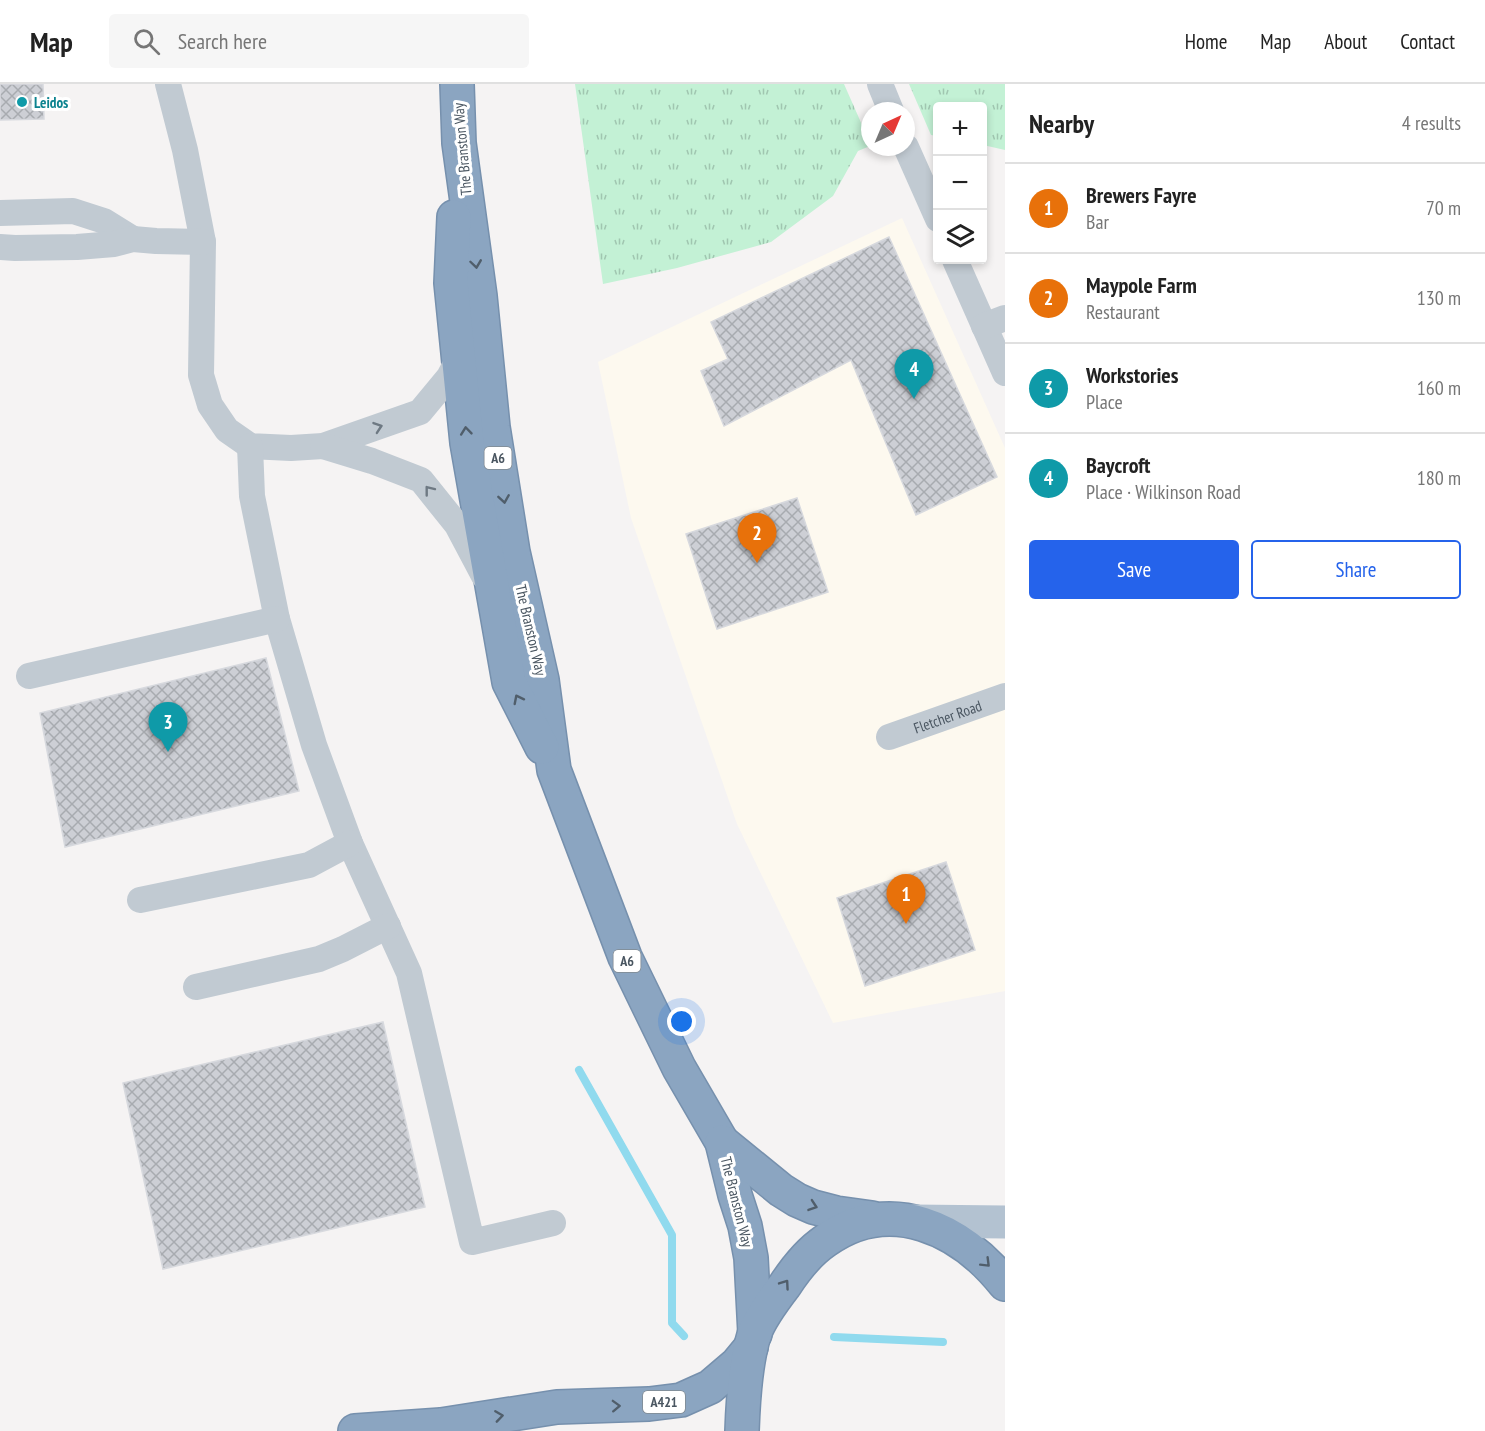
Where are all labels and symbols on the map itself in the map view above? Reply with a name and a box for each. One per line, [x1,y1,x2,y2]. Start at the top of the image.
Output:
place label: Leidos [34,93,68,112]
marker: Leidos [15,95,29,109]
street label: The Branston Way [448,102,476,196]
north arrow [861,102,915,156]
one-way arrow [469,259,481,268]
pin: 4 [894,350,934,399]
one-way arrow [372,421,383,434]
one-way arrow [460,427,473,436]
road number: A6 [484,447,512,469]
one-way arrow [425,486,436,497]
one-way arrow [498,494,510,503]
pin: 2 [738,514,777,563]
street label: The Branston Way [511,583,551,678]
one-way arrow [514,695,525,706]
street label: Fletcher Road [911,696,984,737]
pin: 3 [148,702,188,752]
pin: 1 [886,874,926,924]
road number: A6 [614,950,640,972]
your location [667,1007,696,1036]
street label: The Branston Way [717,1155,758,1250]
one-way arrow [807,1198,817,1211]
one-way arrow [978,1255,989,1266]
one-way arrow [778,1280,789,1291]
road number: A421 [643,1391,685,1413]
one-way arrow [611,1399,620,1412]
one-way arrow [494,1411,503,1423]

